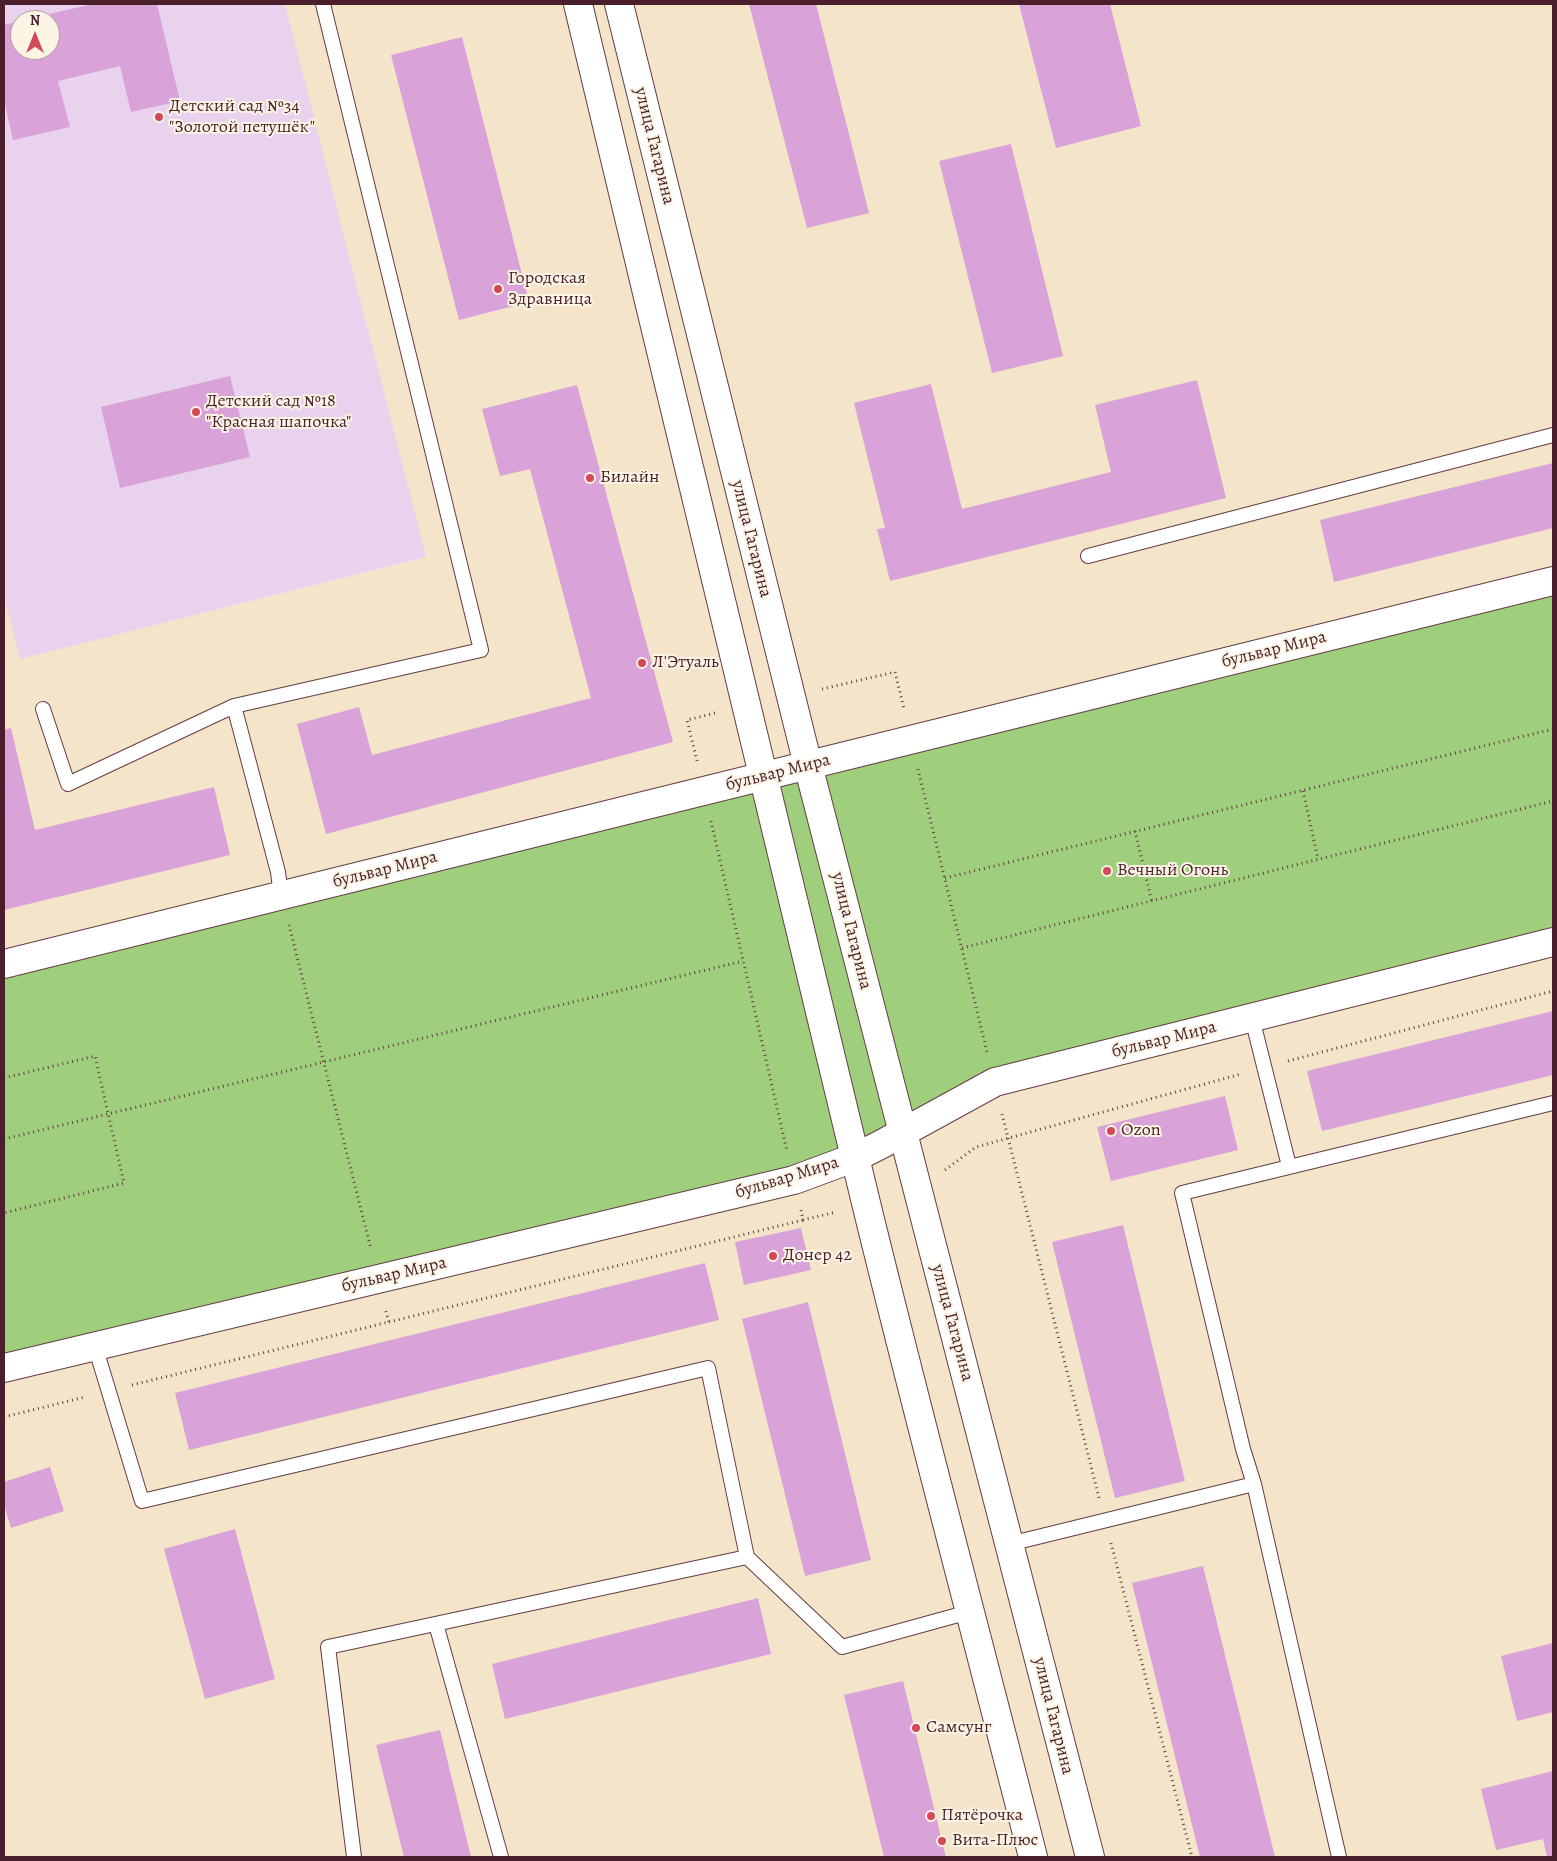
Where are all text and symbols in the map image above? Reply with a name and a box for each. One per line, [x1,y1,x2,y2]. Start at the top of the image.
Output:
north arrow [10,10,60,60]
text: N [30,11,40,30]
street label: улица Гагарина [629,85,679,207]
place label: Детский сад №34 "Золотой петушёк" [169,96,315,138]
marker: Детский сад №34 "Золотой петушёк" [153,111,165,123]
place label: Городская Здравница [508,268,592,310]
marker: Городская Здравница [492,283,504,295]
place label: Детский сад №18 "Красная шапочка" [206,391,351,434]
marker: Детский сад №18 "Красная шапочка" [190,406,202,418]
place label: Билайн [600,467,660,489]
marker: Билайн [584,472,596,484]
street label: улица Гагарина [726,478,776,600]
street label: бульвар Мира [1219,627,1329,673]
place label: Л'Этуаль [652,652,719,674]
marker: Л'Этуаль [636,657,648,669]
street label: бульвар Мира [723,750,833,796]
street label: бульвар Мира [330,847,440,893]
place label: Вечный Огонь [1117,860,1228,882]
marker: Вечный Огонь [1101,865,1113,877]
street label: улица Гагарина [826,870,876,992]
street label: бульвар Мира [1109,1017,1219,1063]
place label: Ozon [1121,1120,1161,1142]
marker: Ozon [1105,1125,1117,1137]
street label: бульвар Мира [732,1152,842,1204]
place label: Донер 42 [783,1245,852,1267]
marker: Донер 42 [767,1250,779,1262]
street label: бульвар Мира [339,1252,449,1298]
street label: улица Гагарина [926,1262,978,1384]
street label: улица Гагарина [1028,1655,1078,1777]
place label: Самсунг [926,1717,992,1739]
marker: Самсунг [910,1722,922,1734]
place label: Пятёрочка [941,1805,1023,1827]
marker: Пятёрочка [925,1810,937,1822]
place label: Вита-Плюс [952,1830,1038,1852]
marker: Вита-Плюс [936,1835,948,1847]

